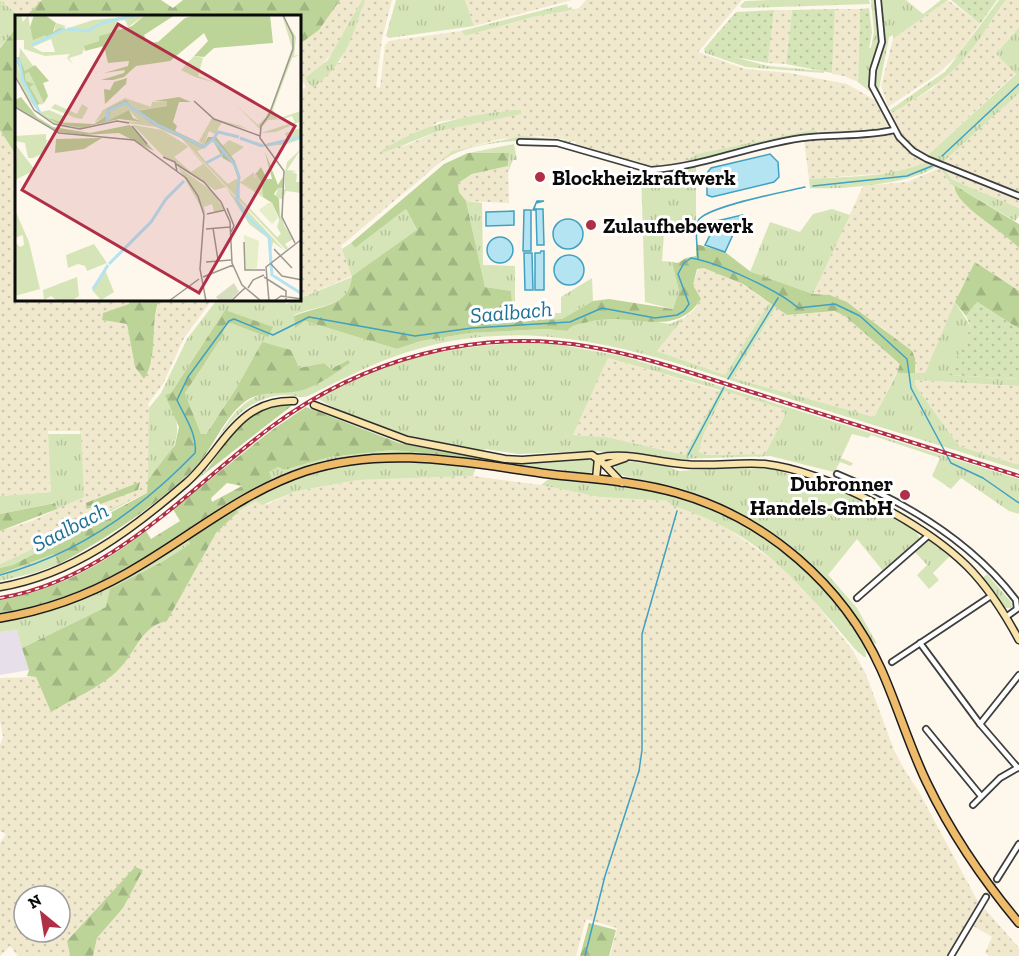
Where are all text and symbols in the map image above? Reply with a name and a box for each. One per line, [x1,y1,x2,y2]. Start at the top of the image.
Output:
inset map [15,15,302,302]
place label: Blockheizkraftwerk [552,165,736,190]
marker: Blockheizkraftwerk [533,170,547,184]
place label: Zulaufhebewerk [603,213,754,238]
marker: Zulaufhebewerk [584,218,598,232]
water label: Saalbach [469,295,553,329]
place label: Dubronner Handels-GmbH [750,471,893,520]
marker: Dubronner Handels-GmbH [898,488,912,502]
water label: Saalbach [27,496,113,558]
north arrow [12,884,72,944]
text: N [25,890,45,913]

